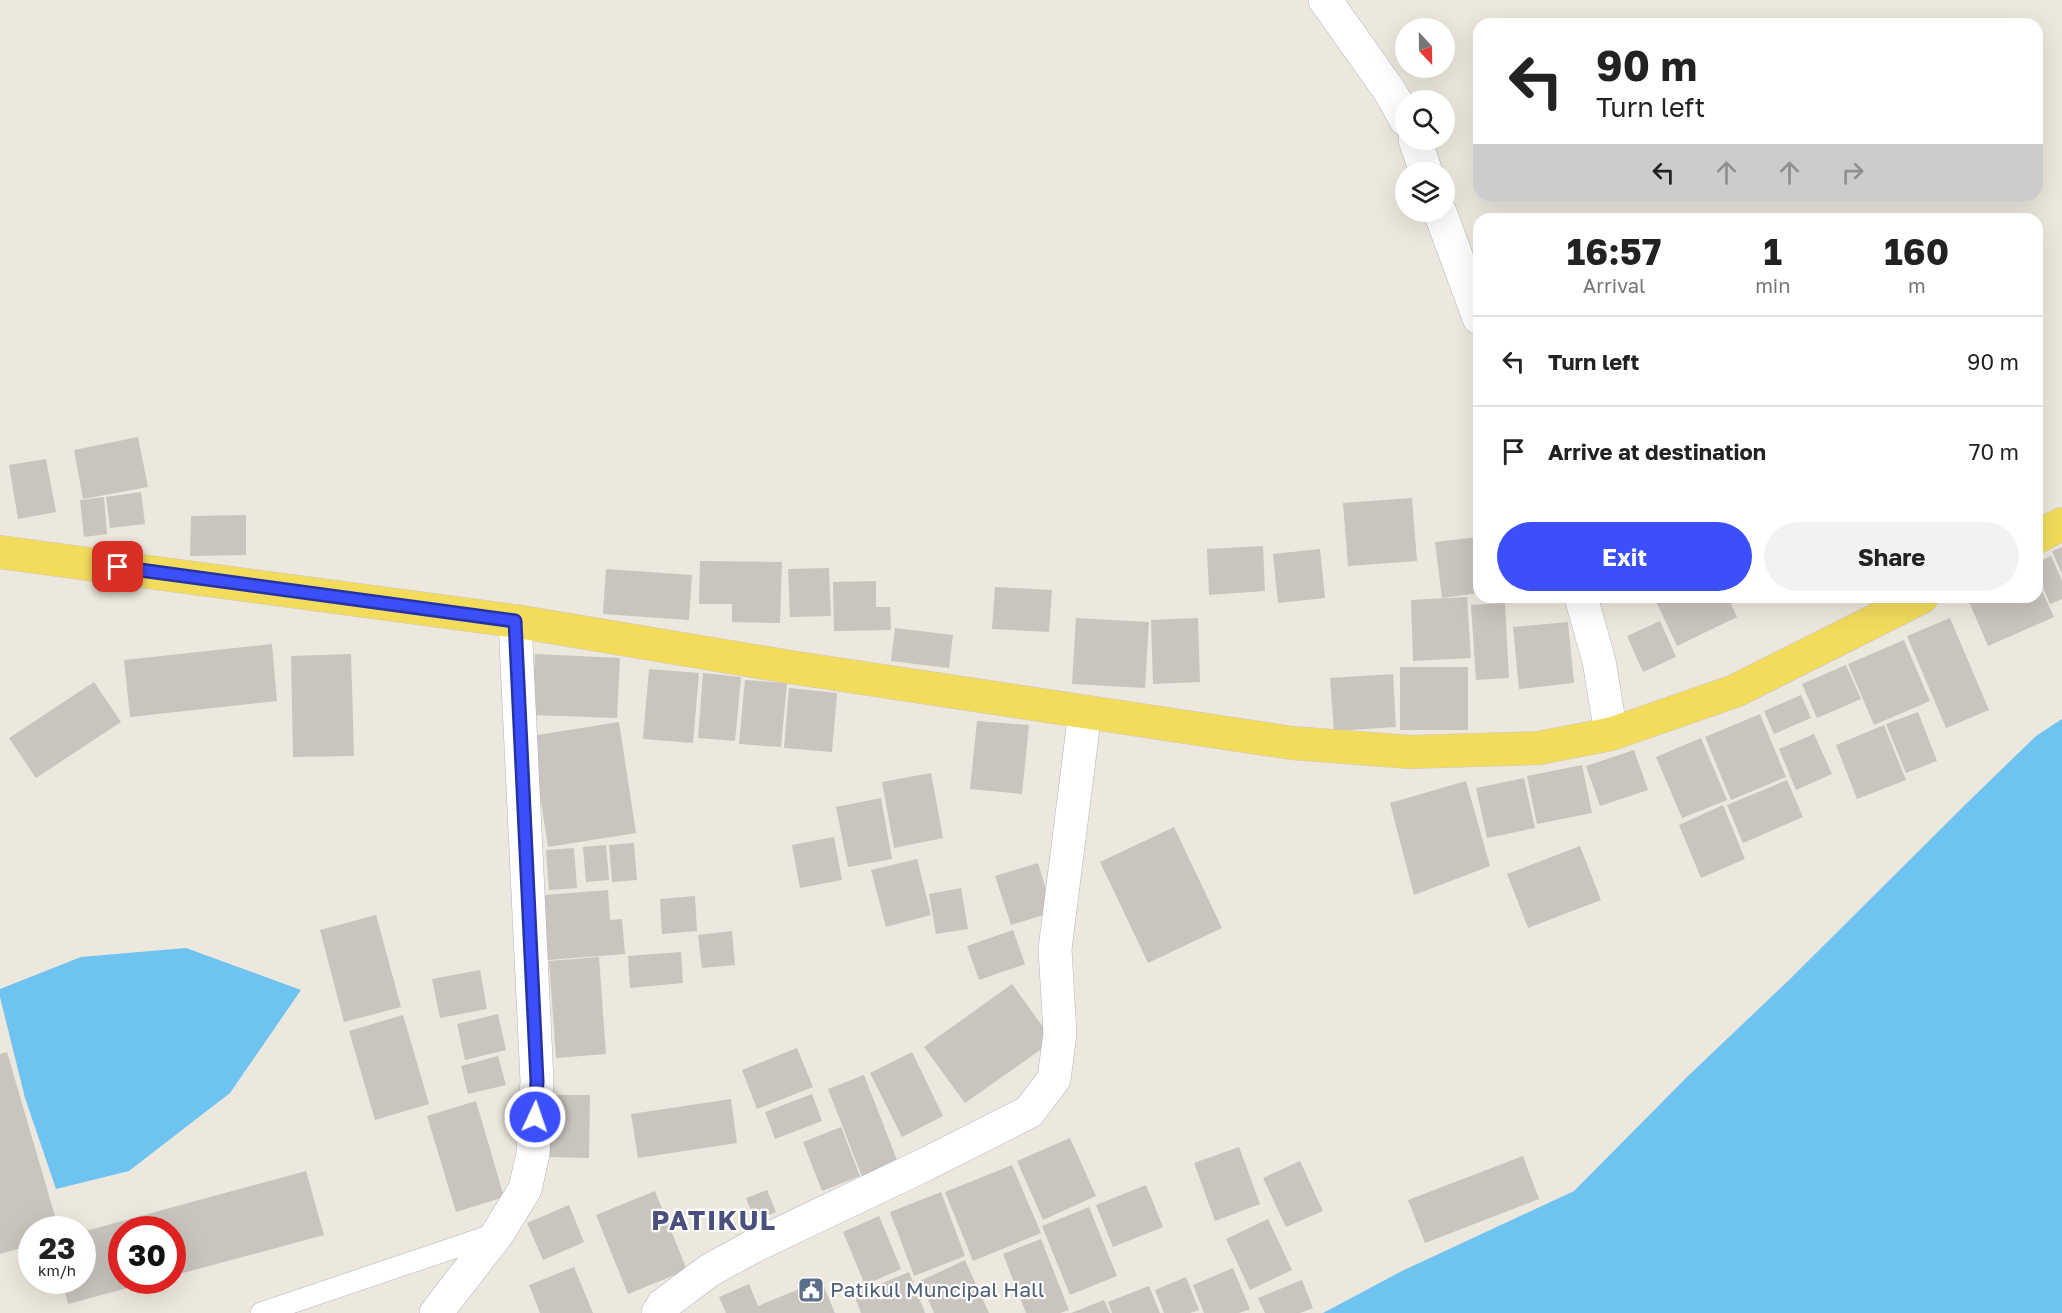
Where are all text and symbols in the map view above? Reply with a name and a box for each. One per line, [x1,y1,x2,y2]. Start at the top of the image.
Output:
north arrow [1395,18,1455,78]
map controls [1395,18,1455,222]
text: 90 m [1596,40,1697,90]
icon: left [1497,42,1575,120]
button: search [1395,90,1455,150]
text: Turn left [1596,91,1705,123]
icon: left [1647,156,1680,189]
icon: ahead [1710,156,1743,189]
icon: ahead [1773,156,1806,189]
icon: right [1836,156,1869,189]
button: layers [1395,162,1455,222]
text: 16:57 [1567,230,1661,273]
text: 1 [1764,230,1782,273]
text: 160 [1884,230,1949,273]
text: Arrival [1583,273,1645,297]
text: min [1755,273,1791,297]
text: m [1908,273,1926,297]
icon: left [1497,345,1530,378]
text: Turn left [1548,348,1639,375]
text: 90 m [1967,348,2019,375]
icon: arrive [1497,435,1530,468]
text: Arrive at destination [1548,438,1766,465]
text: 70 m [1969,438,2019,465]
button: Exit [1497,522,1752,591]
button: Share [1764,522,2019,591]
pin [92,541,143,592]
icon: arrive [101,550,134,583]
position arrow [503,1085,567,1149]
district label: PATIKUL [651,1204,777,1236]
speed limit sign: 30 [108,1216,186,1294]
text: 23 [39,1230,75,1266]
text: km/h [38,1261,76,1279]
public building icon: Patikul Muncipal Hall [796,1275,826,1305]
place label: Patikul Muncipal Hall [830,1276,1045,1302]

